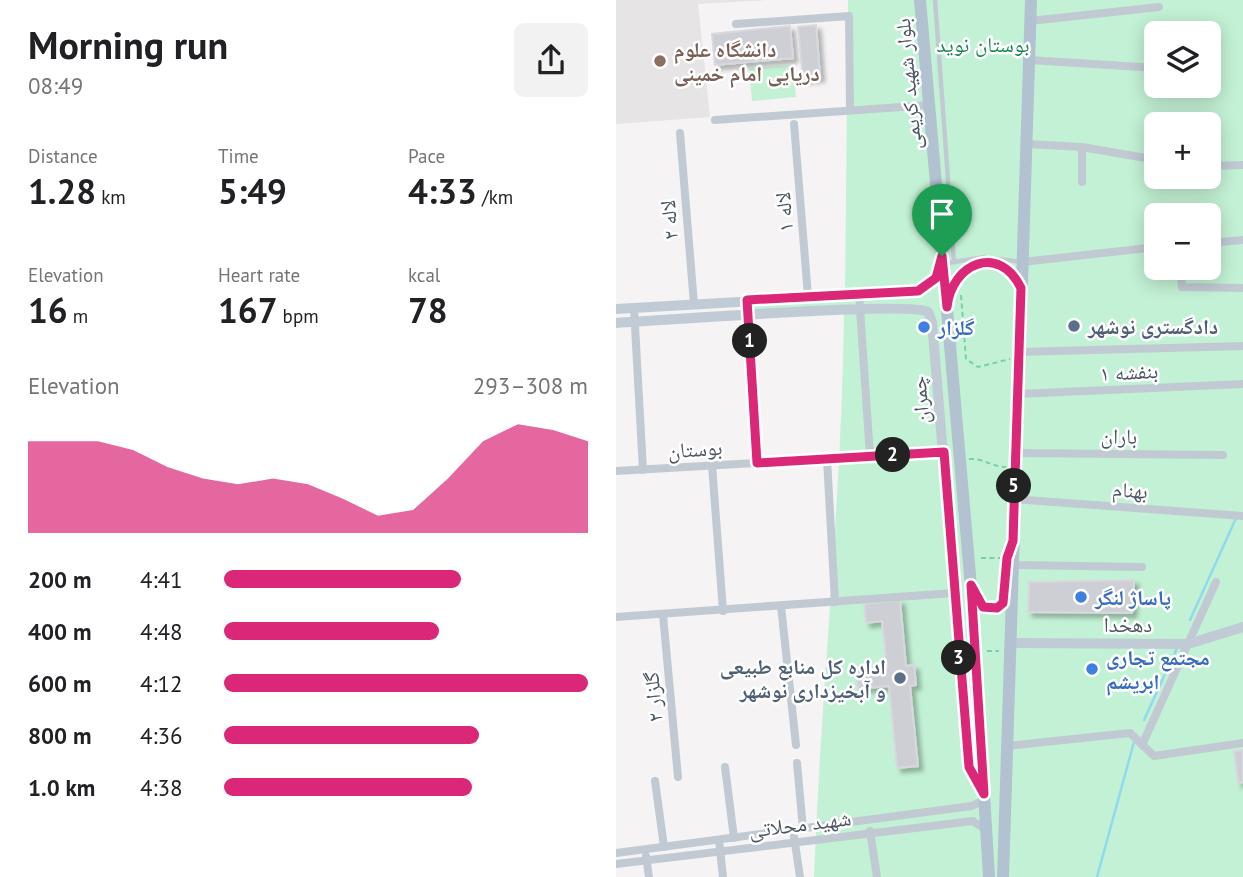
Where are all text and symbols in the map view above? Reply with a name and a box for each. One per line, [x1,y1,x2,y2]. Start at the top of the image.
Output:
street label: بلوار شهید کریمی [889,17,927,151]
text: Morning run [28,20,228,69]
map controls [1144,21,1221,280]
button: layers [1144,21,1221,98]
button: share [514,23,588,97]
park label: بوستان نوید [937,31,1029,58]
place label: دانشگاه علوم دریایی امام خمینی [674,36,820,88]
marker: دانشگاه علوم دریایی امام خمینی [652,53,668,69]
text: 08:49 [28,71,83,100]
button: + [1144,112,1221,189]
text: Distance [28,144,98,168]
text: Time [218,144,259,168]
text: Pace [408,144,445,168]
text: 1.28 [28,168,96,214]
text: 5:49 [218,168,287,214]
text: 4:33 [408,168,477,214]
pin [912,184,972,256]
text: km [96,185,126,209]
text: /km [477,185,513,209]
street label: لاله ۱ [769,191,799,233]
icon: arrive [923,195,961,233]
street label: لاله ۲ [654,199,684,241]
button: − [1144,203,1221,280]
text: Elevation [28,263,104,287]
text: Heart rate [218,263,300,287]
text: kcal [408,263,440,287]
text: 16 [28,287,68,333]
text: 167 [218,287,278,333]
text: 78 [408,287,448,333]
text: m [68,304,88,328]
text: bpm [278,304,319,328]
place label: دادگستری نوشهر [1087,313,1218,340]
place label: گلزار [937,314,975,341]
marker: دادگستری نوشهر [1066,318,1082,334]
marker: گلزار [916,319,932,335]
pin: 1 [732,324,768,358]
text: 1 [744,328,755,352]
street label: بنفشه ۱ [1099,357,1159,387]
text: Elevation [28,371,120,400]
text: 293–308 m [473,371,588,400]
street label: چمران [904,375,936,425]
street label: باران [1101,422,1137,450]
street label: بوستان [667,434,723,464]
pin: 2 [876,438,910,472]
text: 2 [887,442,898,466]
pin: 5 [996,468,1032,504]
text: 5 [1008,473,1019,497]
street label: بهنام [1111,475,1149,506]
text: 200 m [28,565,91,594]
text: 4:41 [140,565,183,594]
place label: پاساژ لنگر [1094,584,1171,611]
marker: پاساژ لنگر [1073,589,1089,605]
street label: دهخدا [1104,611,1152,638]
text: 400 m [28,617,91,646]
text: 4:48 [140,617,183,646]
pin: 3 [942,640,976,676]
place label: مجتمع تجاری ابریشم [1106,644,1210,696]
text: 3 [953,645,964,669]
place label: اداره كل منابع طبيعی و آبخيزداری نوشهر [720,653,886,704]
marker: مجتمع تجاری ابریشم [1084,661,1100,677]
text: 600 m [28,669,91,698]
text: 4:12 [140,669,183,698]
street label: گلزار ۲ [637,670,669,723]
marker: اداره كل منابع طبيعی و آبخيزداری نوشهر [892,670,908,686]
text: 800 m [28,721,91,750]
text: 4:36 [140,721,183,750]
text: 1.0 km [28,773,95,802]
text: 4:38 [140,773,183,802]
street label: شهید محلاتی [747,804,853,844]

